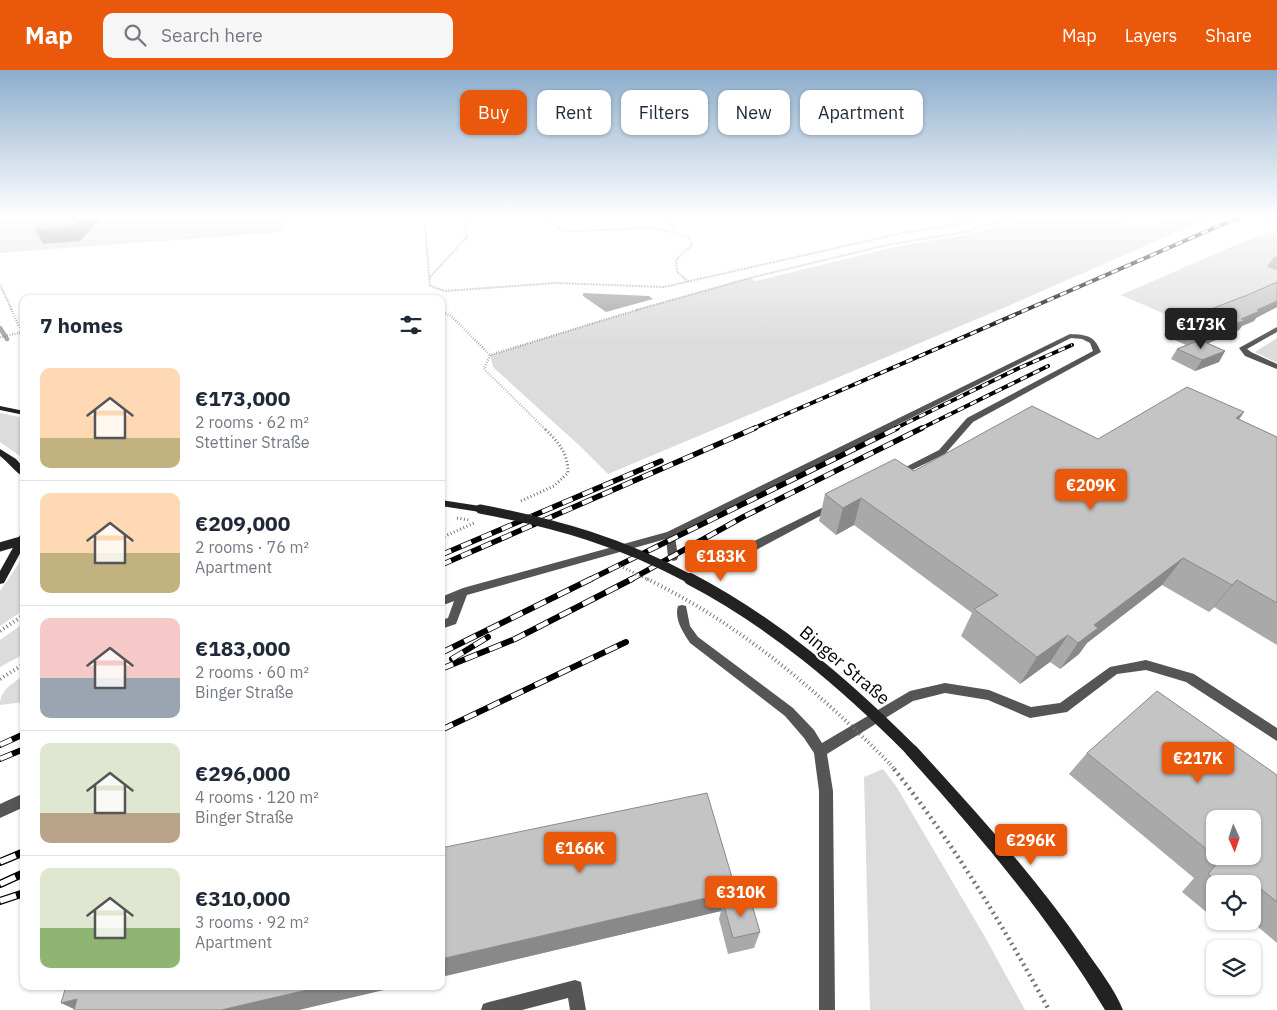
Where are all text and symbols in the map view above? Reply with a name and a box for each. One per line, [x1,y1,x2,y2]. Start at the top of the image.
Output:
search box [103,13,453,58]
text: Map [25,19,73,51]
icon: search [121,21,149,49]
text: Search here [161,23,263,47]
text: Map [1062,24,1097,47]
text: Layers [1125,24,1177,47]
text: Share [1205,24,1252,47]
chip: Buy [460,90,527,135]
chip: Rent [537,90,611,135]
chip: Filters [621,90,708,135]
chip: New [718,90,790,135]
chip: Apartment [800,90,923,135]
pin: €173K [1166,308,1236,350]
text: 7 homes [40,311,123,339]
icon: filters [397,311,425,339]
text: €173K [1176,314,1226,334]
text: €173,000 [195,384,290,412]
icon: home [80,388,140,448]
text: 2 rooms · 62 m² [195,412,309,432]
text: Stettiner Straße [195,432,310,452]
pin: €209K [1056,468,1126,511]
text: €209K [1066,475,1116,495]
text: €209,000 [195,509,290,537]
icon: home [80,513,140,573]
text: 2 rooms · 76 m² [195,537,309,557]
pin: €183K [686,540,756,582]
text: €183K [696,546,746,566]
text: Apartment [195,557,272,577]
street label: Binger Straße [795,621,895,710]
text: €183,000 [195,634,290,662]
icon: home [80,638,140,698]
text: 2 rooms · 60 m² [195,662,309,682]
text: Binger Straße [195,682,294,702]
pin: €217K [1163,742,1233,784]
text: €217K [1173,748,1223,768]
text: €296,000 [195,759,290,787]
icon: home [80,763,140,823]
text: 4 rooms · 120 m² [195,787,319,807]
text: Binger Straße [195,807,294,827]
north arrow [1206,810,1261,865]
map controls [1206,810,1261,995]
pin: €296K [996,824,1066,866]
text: €296K [1006,830,1056,850]
pin: €166K [545,832,615,874]
text: €166K [555,838,605,858]
button: locate [1206,875,1261,930]
pin: €310K [706,876,776,918]
text: €310K [716,882,766,902]
text: €310,000 [195,884,290,912]
icon: home [80,888,140,948]
text: 3 rooms · 92 m² [195,912,309,932]
text: Apartment [195,932,272,952]
button: layers [1206,940,1261,995]

